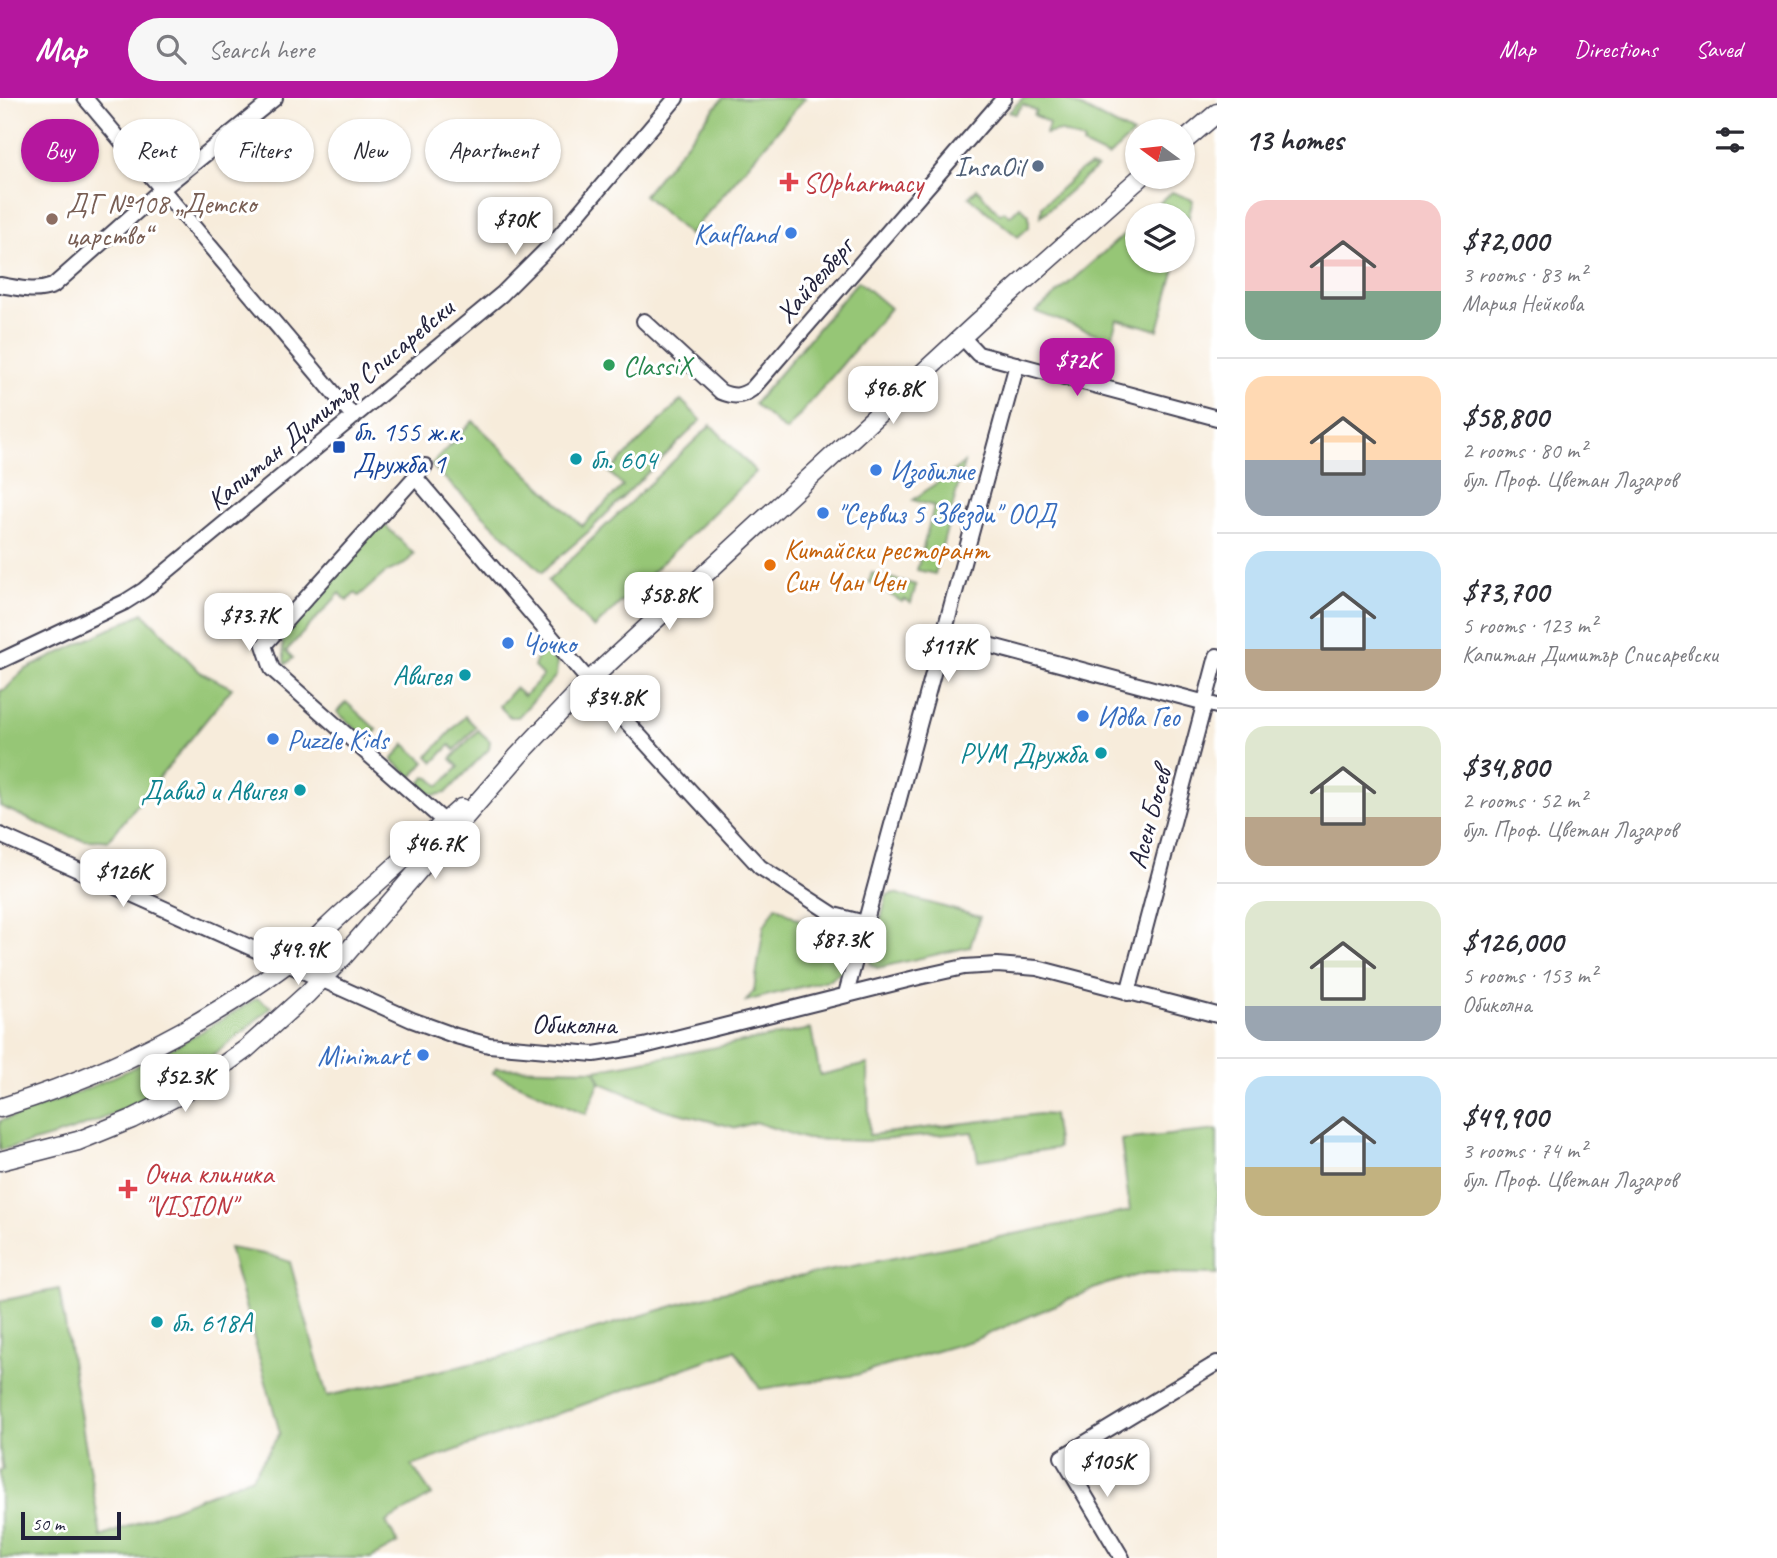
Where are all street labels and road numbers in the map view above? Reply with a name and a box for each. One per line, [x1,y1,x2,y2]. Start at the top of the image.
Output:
street label: Хайделберг [768,227,863,330]
street label: Капитан Димитър Списаревски [199,289,462,518]
street label: Асен Босев [1119,757,1181,872]
street label: Обиколна [531,1006,619,1042]

